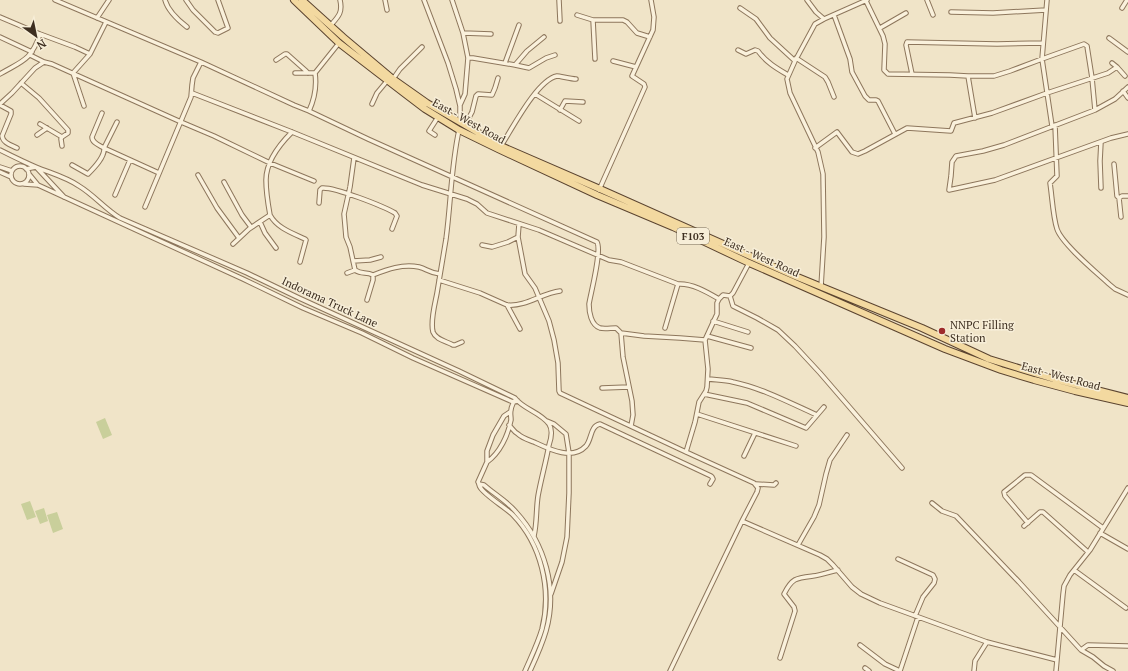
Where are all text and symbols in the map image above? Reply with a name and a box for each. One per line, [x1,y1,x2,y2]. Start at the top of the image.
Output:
north arrow [16,16,56,56]
text: N [34,36,49,53]
street label: East - West Road [430,95,508,147]
road number: F103 [677,228,709,244]
street label: East - West Road [722,234,802,280]
street label: Indorama Truck Lane [280,274,381,331]
place label: NNPC Filling Station [950,318,1014,345]
marker: NNPC Filling Station [937,326,947,336]
street label: East - West Road [1020,359,1102,393]

